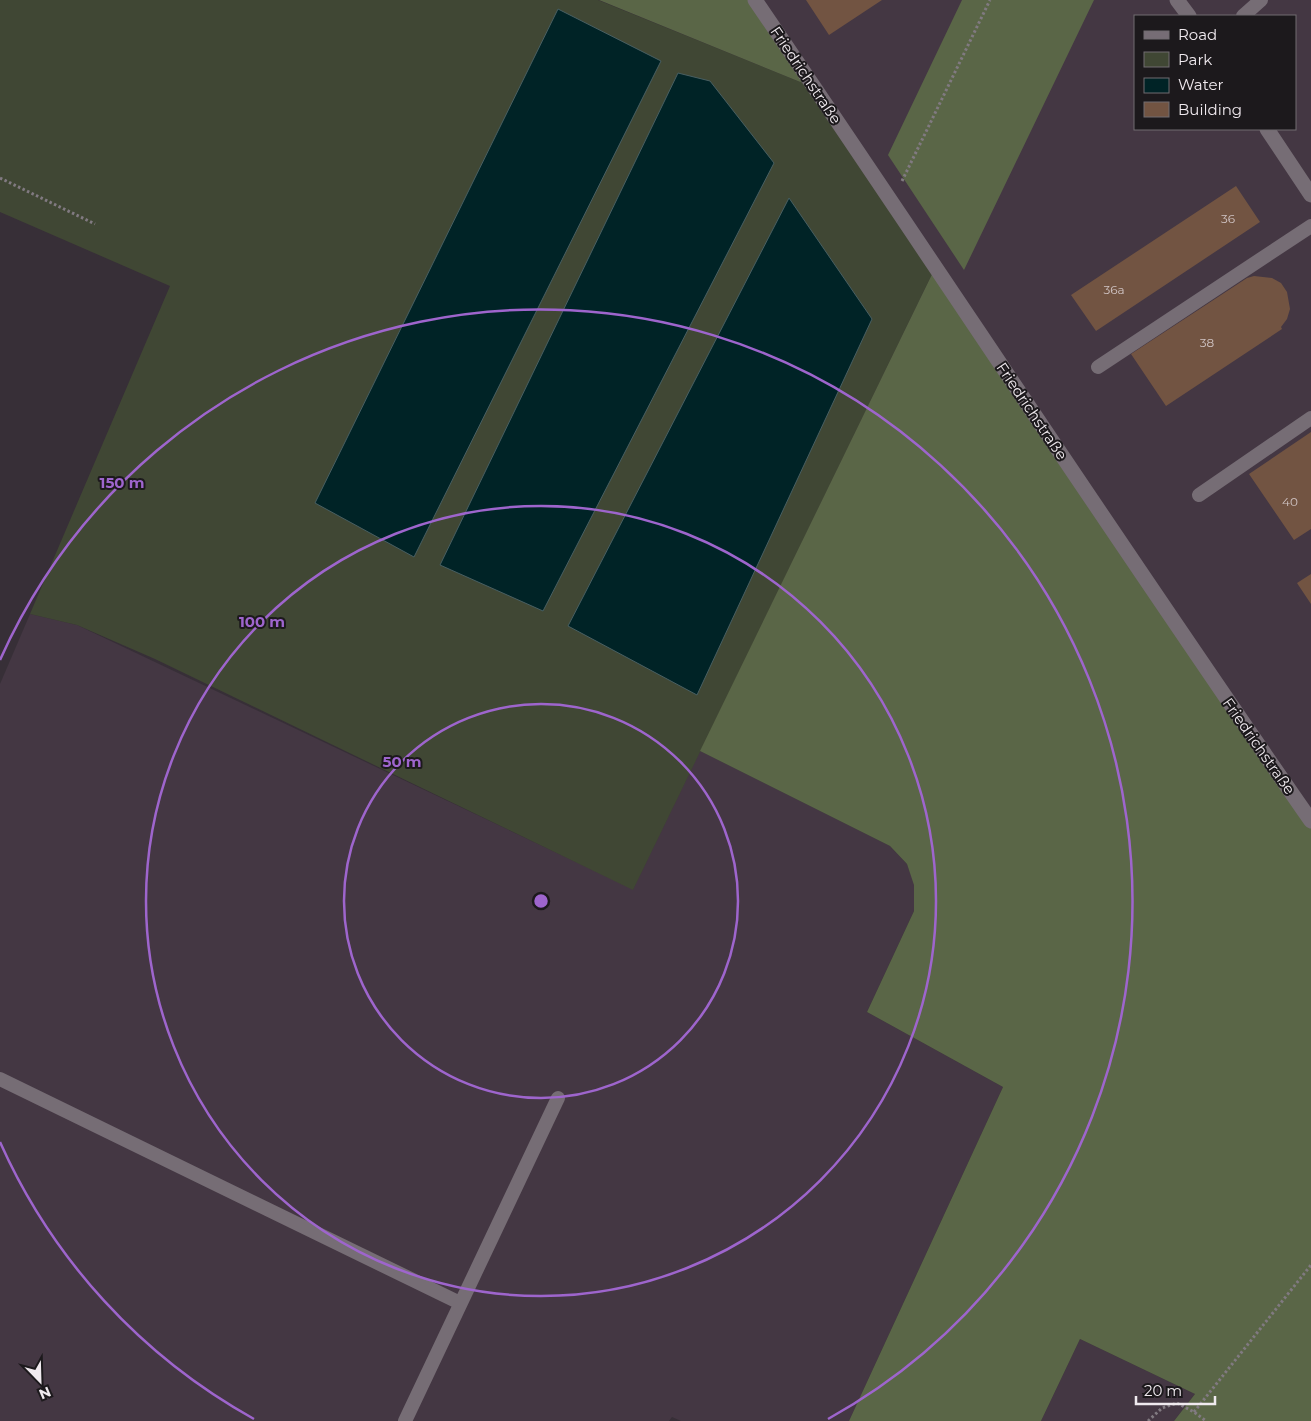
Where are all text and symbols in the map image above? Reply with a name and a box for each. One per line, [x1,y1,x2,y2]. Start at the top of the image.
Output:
legend [1134,15,1296,130]
street label: Friedrichstraße [766,23,846,127]
text: Road [1178,25,1217,44]
text: Park [1178,50,1212,69]
text: Water [1178,75,1224,94]
text: Building [1178,100,1242,119]
house number: 36 [1221,211,1235,226]
house number: 36a [1103,282,1125,297]
house number: 38 [1200,335,1215,350]
street label: Friedrichstraße [992,359,1072,463]
text: 150 m [100,473,144,492]
house number: 40 [1282,494,1298,509]
text: 100 m [239,612,285,631]
street label: Friedrichstraße [1219,694,1299,798]
text: 50 m [382,752,422,771]
centre of rings [532,892,550,910]
north arrow [15,1356,65,1406]
scale bar [1136,1374,1215,1406]
text: 20 m [1144,1381,1182,1400]
text: N [36,1382,54,1403]

